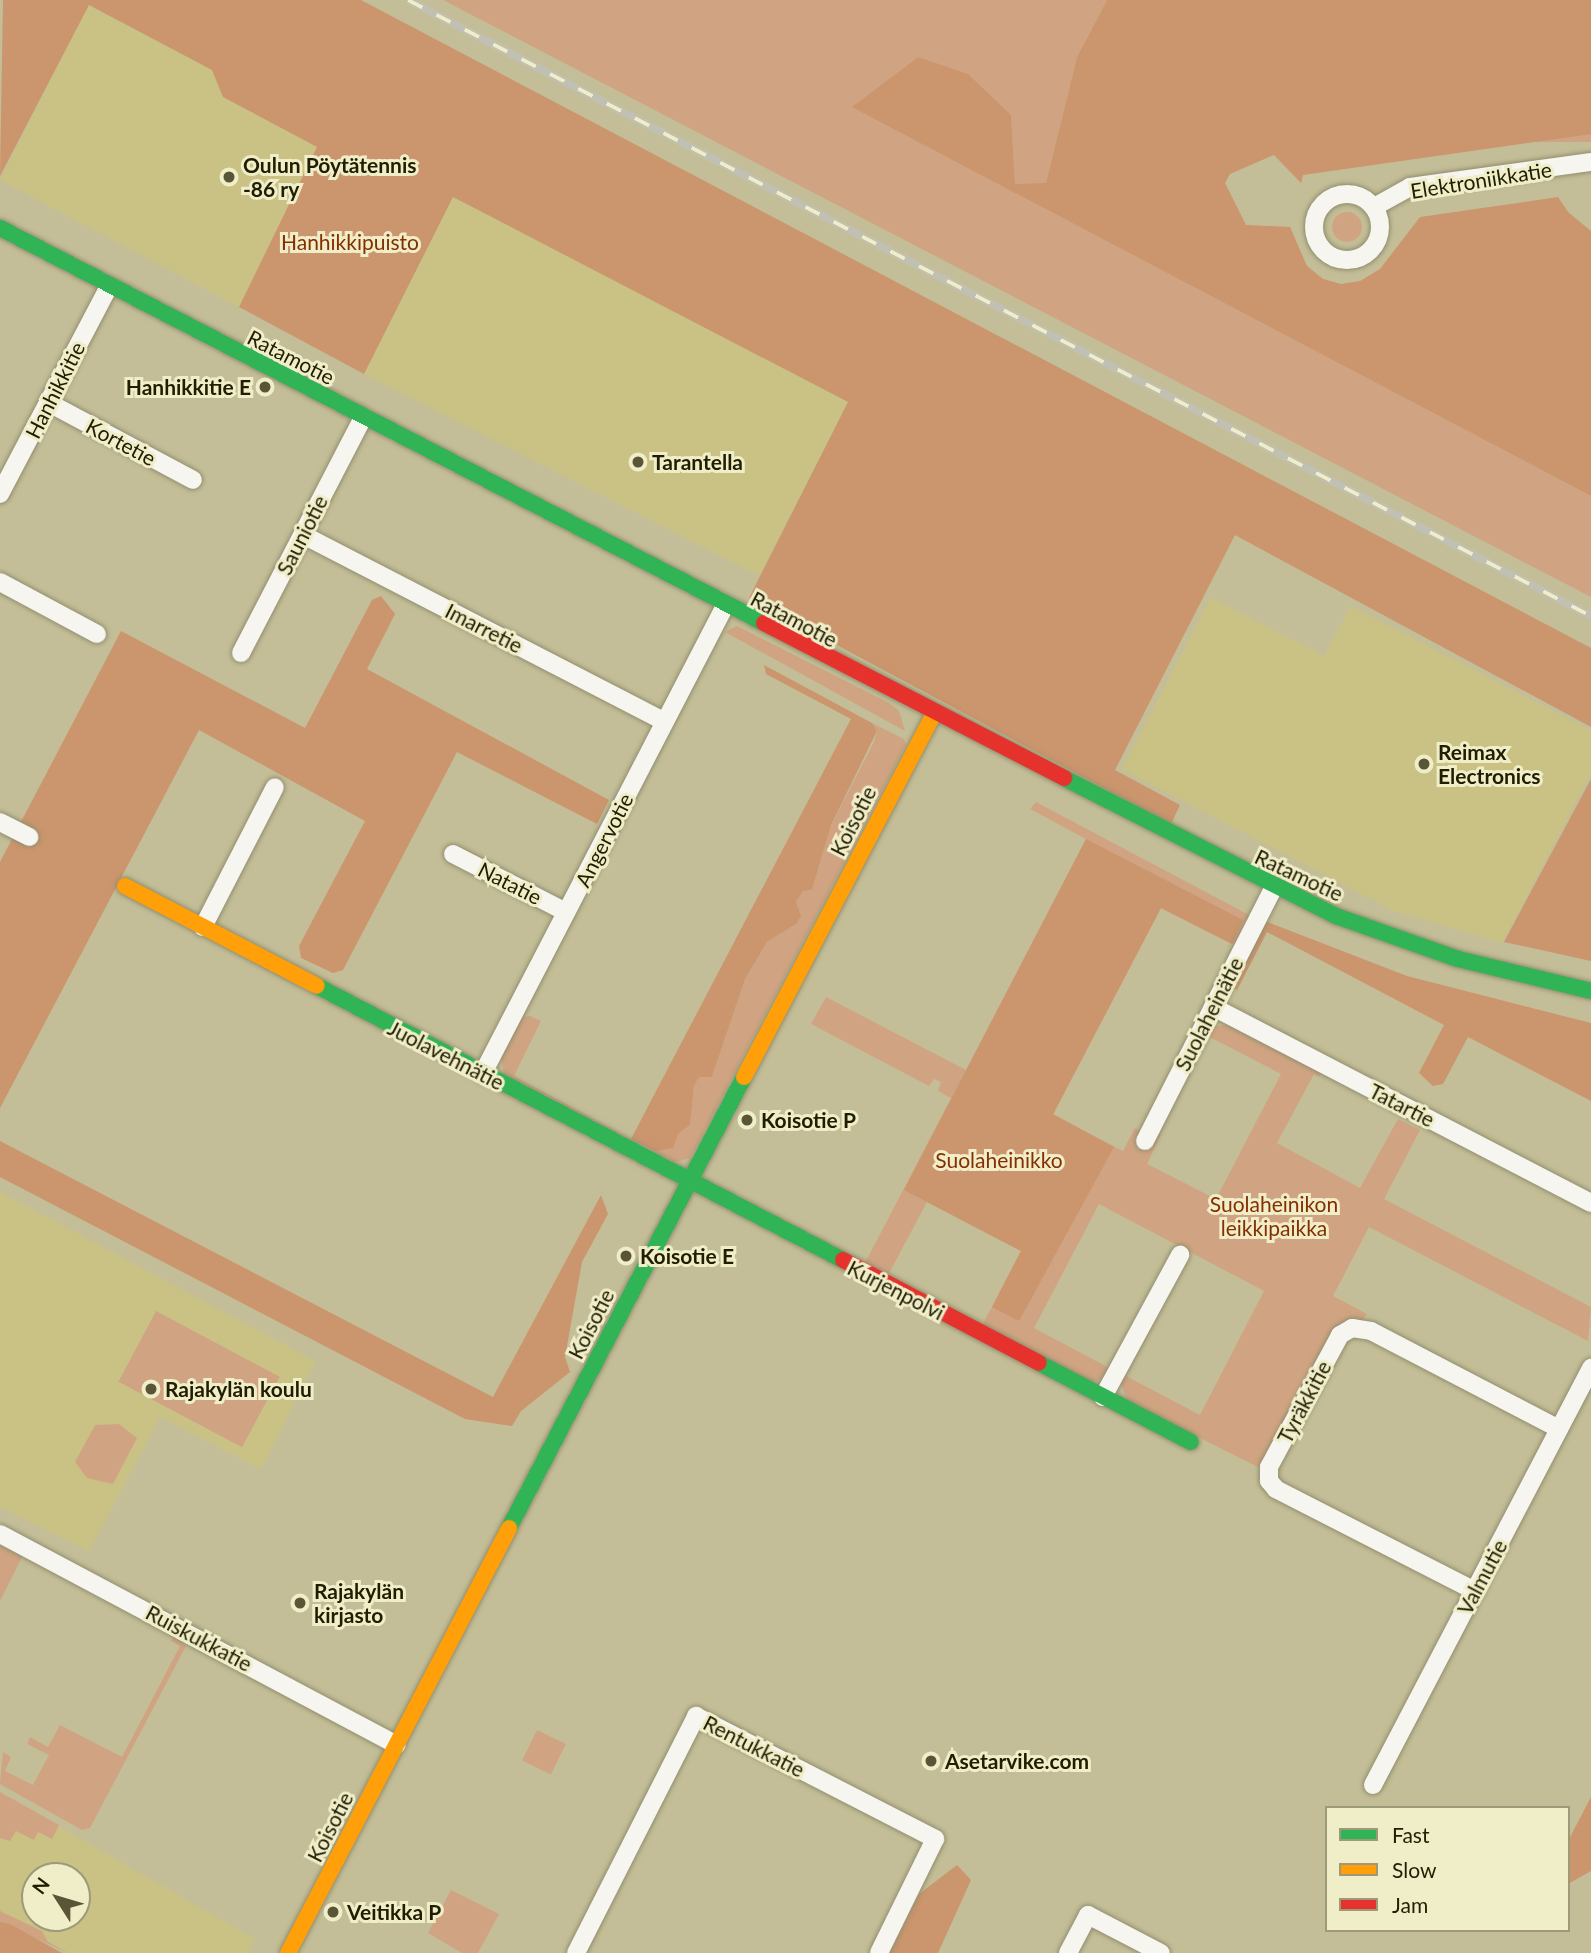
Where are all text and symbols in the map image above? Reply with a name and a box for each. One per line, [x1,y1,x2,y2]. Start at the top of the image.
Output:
place label: Oulun Pöytätennis -86 ry [243,152,416,202]
street label: Elektroniikkatie [1408,156,1554,204]
marker: Oulun Pöytätennis -86 ry [221,169,237,185]
park label: Hanhikkipuisto [281,229,419,255]
street label: Ratamotie [243,324,339,390]
street label: Hanhikkitie [20,337,90,443]
place label: Hanhikkitie E [126,374,251,400]
marker: Hanhikkitie E [257,379,273,395]
street label: Kortetie [82,413,160,471]
place label: Tarantella [652,449,743,475]
marker: Tarantella [630,454,646,470]
street label: Sauniotie [271,491,333,579]
street label: Ratamotie [746,586,842,652]
street label: Imarretie [441,598,527,658]
place label: Reimax Electronics [1438,739,1541,789]
marker: Reimax Electronics [1416,756,1432,772]
street label: Koisotie [825,782,881,860]
street label: Angervotie [570,789,638,891]
street label: Ratamotie [1251,844,1347,906]
street label: Natatie [474,856,546,910]
street label: Suolaheinätie [1170,953,1248,1075]
street label: Juolavehnätie [384,1015,508,1095]
street label: Tatartie [1365,1078,1439,1132]
place label: Koisotie P [761,1107,856,1133]
marker: Koisotie P [739,1112,755,1128]
park label: Suolaheinikko [935,1147,1063,1173]
park label: Suolaheinikon leikkipaikka [1210,1191,1338,1241]
place label: Koisotie E [640,1243,734,1269]
marker: Koisotie E [618,1248,634,1264]
street label: Kurjenpolvi [843,1255,949,1325]
street label: Koisotie [563,1285,619,1363]
street label: Tyräkkitie [1272,1356,1336,1448]
place label: Rajakylän koulu [165,1376,312,1402]
marker: Rajakylän koulu [143,1381,159,1397]
street label: Valmutie [1452,1535,1512,1619]
place label: Rajakylän kirjasto [314,1578,404,1628]
marker: Rajakylän kirjasto [292,1595,308,1611]
street label: Ruiskukkatie [142,1600,256,1676]
street label: Rentukkatie [699,1710,809,1782]
place label: Asetarvike.com [945,1748,1089,1774]
marker: Asetarvike.com [923,1753,939,1769]
street label: Koisotie [302,1788,358,1866]
legend [1325,1806,1570,1932]
text: Fast [1392,1822,1429,1847]
text: Slow [1392,1857,1436,1882]
north arrow [21,1862,91,1932]
text: N [27,1873,54,1898]
text: Jam [1392,1892,1428,1917]
place label: Veitikka P [347,1899,441,1925]
marker: Veitikka P [325,1904,341,1920]

